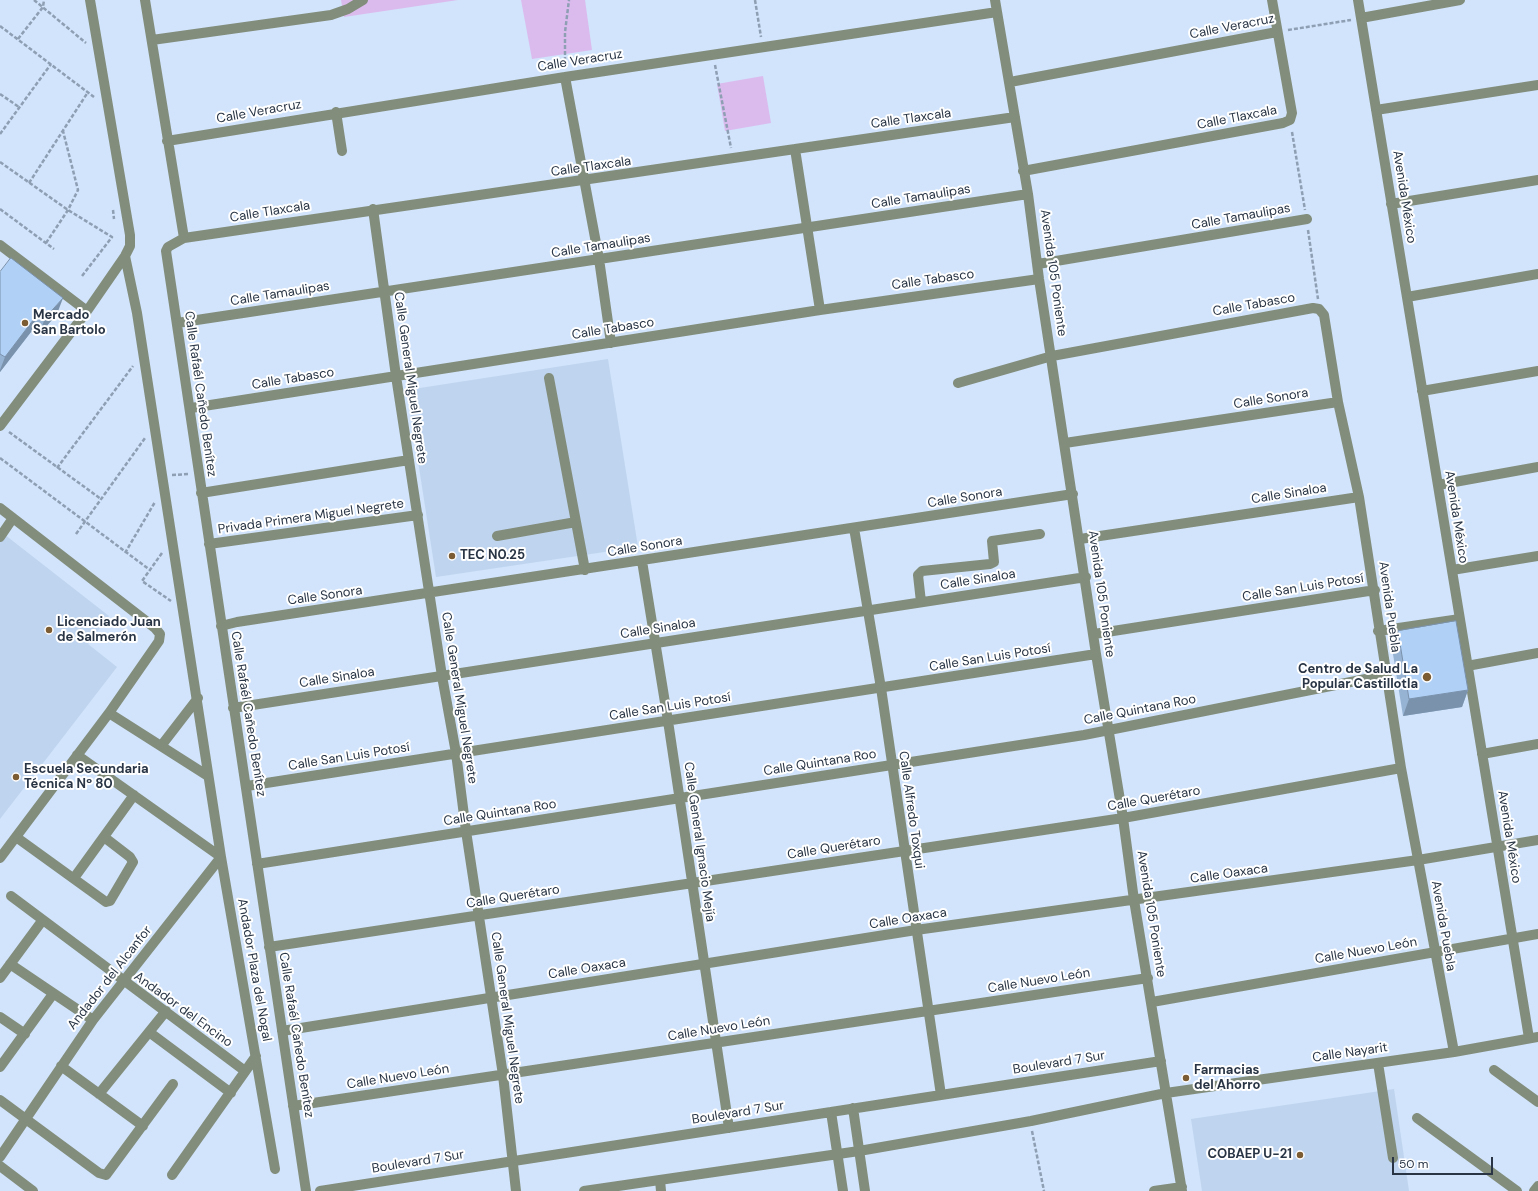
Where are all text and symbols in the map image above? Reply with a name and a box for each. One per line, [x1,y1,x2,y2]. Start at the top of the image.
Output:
street label: Calle Veracruz [1188,11,1276,43]
street label: Calle Veracruz [536,47,624,75]
street label: Calle Veracruz [215,97,303,127]
street label: Calle Tlaxcala [1196,103,1278,133]
street label: Calle Tlaxcala [870,106,952,132]
street label: Avenida México [1389,149,1419,245]
street label: Calle Tlaxcala [550,154,632,180]
street label: Calle Tamaulipas [870,181,972,213]
street label: Calle Tlaxcala [229,198,311,226]
street label: Calle Tamaulipas [1190,201,1292,233]
street label: Avenida 105 Poniente [1036,208,1070,338]
street label: Calle Tamaulipas [550,230,652,262]
street label: Calle Tabasco [891,266,975,294]
street label: Calle Tamaulipas [229,278,331,310]
street label: Calle Tabasco [1212,290,1296,320]
street label: Calle General Miguel Negrete [390,291,430,465]
place label: Mercado San Bartolo [33,308,106,339]
street label: Calle Rafaél Cañedo Benítez [181,310,219,478]
street label: Calle Tabasco [571,315,655,343]
marker: Mercado San Bartolo [20,318,30,328]
street label: Calle Tabasco [251,365,335,393]
street label: Calle Sonora [1233,385,1309,413]
street label: Avenida México [1441,469,1471,565]
street label: Calle Sinaloa [1250,480,1328,508]
street label: Calle Sonora [927,484,1003,512]
street label: Privada Primera Miguel Negrete [217,496,405,538]
street label: Avenida 105 Poniente [1084,529,1118,659]
street label: Calle Sonora [607,533,683,561]
place label: TEC N0.25 [460,548,525,564]
marker: TEC N0.25 [447,551,457,561]
street label: Avenida Puebla [1375,561,1403,653]
street label: Calle Sinaloa [939,566,1017,594]
street label: Calle San Luis Potosí [1241,571,1365,605]
street label: Calle Sonora [287,583,363,609]
street label: Calle General Miguel Negrete [438,611,480,785]
place label: Licenciado Juan de Salmerón [57,615,161,646]
street label: Calle Sinaloa [619,615,697,643]
marker: Licenciado Juan de Salmerón [44,625,54,635]
street label: Calle Rafaél Cañedo Benítez [227,630,269,798]
street label: Calle San Luis Potosí [928,641,1052,675]
place label: Centro de Salud La Popular Castillotla [1298,662,1418,693]
street label: Calle Sinaloa [298,664,376,692]
marker: Centro de Salud La Popular Castillotla [1421,671,1433,683]
street label: Calle San Luis Potosí [608,690,732,724]
street label: Calle Quintana Roo [1083,691,1197,729]
street label: Calle San Luis Potosí [287,740,411,774]
street label: Calle Quintana Roo [762,746,878,780]
street label: Calle Alfredo Toxqui [895,750,927,870]
street label: Calle General Ignacio Mejía [680,761,718,923]
place label: Escuela Secundaria Técnica Nº 80 [24,762,149,793]
marker: Escuela Secundaria Técnica Nº 80 [11,772,21,782]
street label: Calle Querétaro [1106,783,1202,815]
street label: Avenida México [1494,789,1524,885]
street label: Calle Quintana Roo [442,796,558,830]
street label: Calle Querétaro [786,833,882,863]
street label: Avenida 105 Poniente [1133,850,1169,978]
street label: Calle Oaxaca [1189,861,1269,887]
street label: Avenida Puebla [1427,880,1459,972]
street label: Calle Querétaro [465,882,561,912]
street label: Andador Plaza del Nogal [234,897,274,1043]
street label: Calle Oaxaca [868,905,948,933]
street label: Andador del Alcanfor [65,923,155,1033]
street label: Calle General Miguel Negrete [487,931,527,1105]
street label: Calle Nuevo León [1314,934,1418,968]
street label: Calle Rafaél Cañedo Benítez [275,951,317,1119]
street label: Calle Oaxaca [547,955,627,983]
street label: Calle Nuevo León [987,965,1091,997]
street label: Andador del Encino [131,969,235,1051]
street label: Calle Nuevo León [667,1013,771,1045]
street label: Calle Nayarit [1311,1040,1389,1066]
street label: Boulevard 7 Sur [1012,1048,1106,1078]
street label: Calle Nuevo León [346,1061,450,1093]
place label: Farmacias del Ahorro [1194,1063,1261,1094]
marker: Farmacias del Ahorro [1181,1073,1191,1083]
street label: Boulevard 7 Sur [691,1098,785,1128]
street label: Boulevard 7 Sur [371,1147,465,1177]
place label: COBAEP U-21 [1208,1147,1292,1163]
scale bar [1394,1149,1495,1175]
marker: COBAEP U-21 [1295,1150,1305,1160]
text: 50 m [1399,1156,1428,1172]

